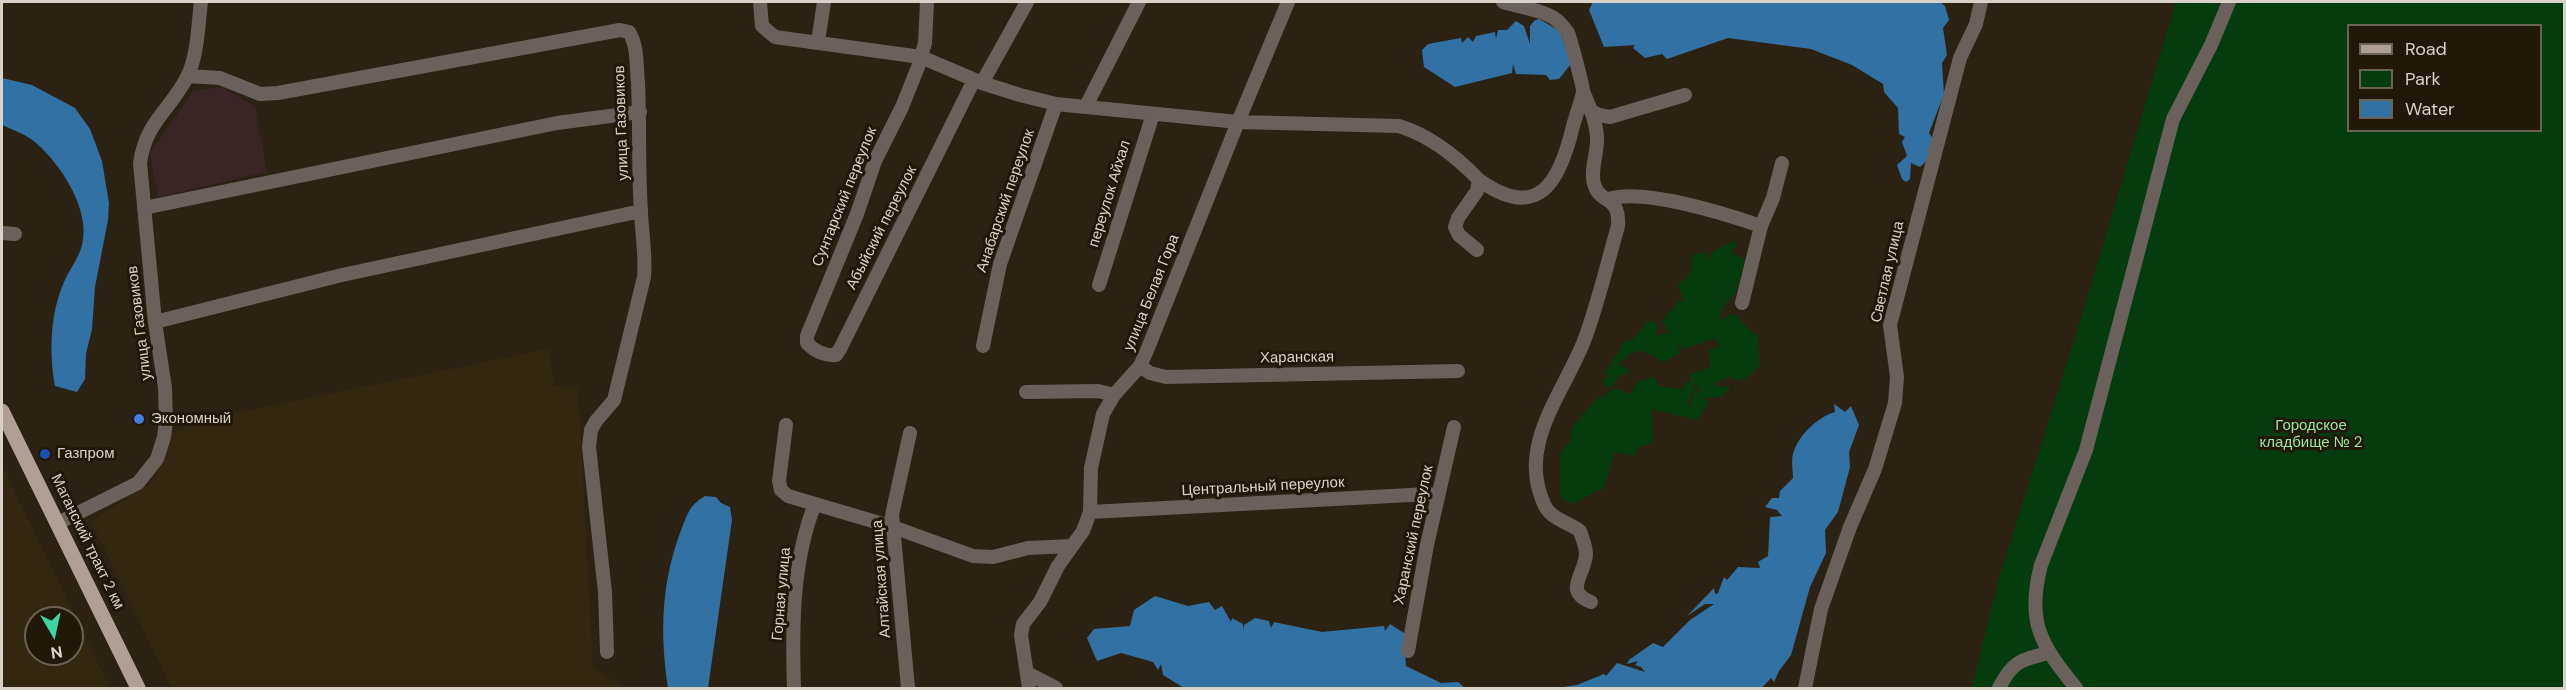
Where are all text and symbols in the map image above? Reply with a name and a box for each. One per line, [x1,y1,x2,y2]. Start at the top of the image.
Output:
legend [2347,24,2542,132]
text: Road [2405,37,2447,61]
street label: улица Газовиков [611,65,633,181]
text: Park [2405,67,2441,91]
text: Water [2405,97,2455,121]
street label: Сунтарский переулок [809,125,881,269]
street label: Анабарский переулок [973,127,1039,275]
street label: переулок Айхал [1085,138,1135,250]
street label: Абыйский переулок [843,163,921,293]
street label: Светлая улица [1868,220,1908,324]
street label: улица Белая Гора [1120,232,1184,354]
street label: улица Газовиков [124,265,156,381]
street label: Харанская [1260,348,1334,368]
place label: Экономный [151,410,231,428]
marker: Экономный [132,412,146,426]
park label: Городское кладбище № 2 [2260,417,2362,452]
place label: Газпром [57,445,114,463]
marker: Газпром [38,447,52,461]
street label: Харанский переулок [1390,464,1438,606]
street label: Маганский тракт 2 км [46,471,128,613]
street label: Центральный переулок [1181,474,1345,500]
street label: Алтайская улица [869,519,895,639]
street label: Горная улица [769,547,795,641]
north arrow [24,606,84,666]
text: N [49,641,64,664]

